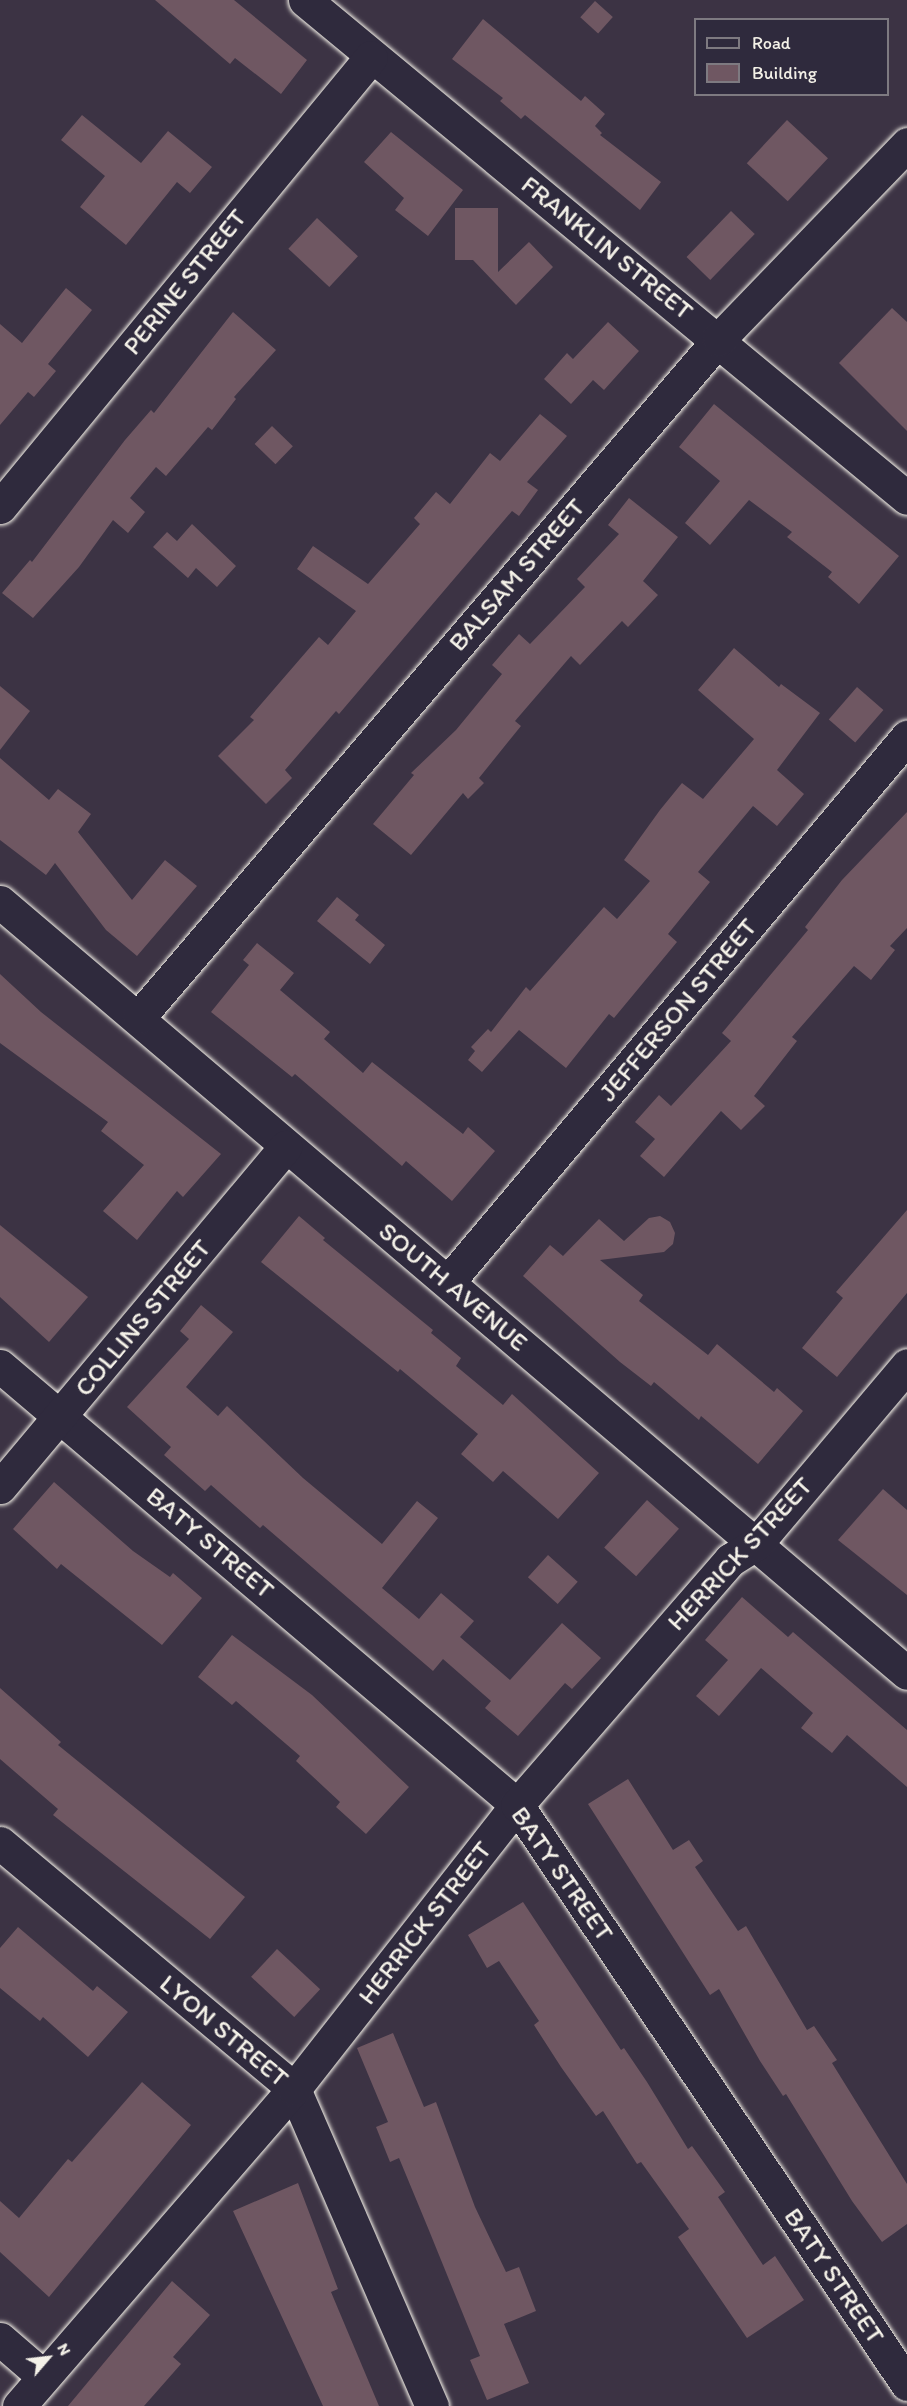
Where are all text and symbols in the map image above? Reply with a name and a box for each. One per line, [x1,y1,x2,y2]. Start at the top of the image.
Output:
legend [694,18,889,96]
text: Road [752,32,791,54]
text: Building [752,62,817,84]
street label: FRANKLIN STREET [515,169,699,327]
street label: PERINE STREET [117,203,253,361]
street label: BALSAM STREET [442,492,592,658]
street label: JEFFERSON STREET [592,912,764,1108]
street label: SOUTH AVENUE [373,1216,533,1358]
street label: COLLINS STREET [68,1233,218,1403]
street label: HERRICK STREET [661,1471,819,1637]
street label: BATY STREET [140,1480,280,1606]
street label: BATY STREET [504,1801,620,1947]
street label: HERRICK STREET [352,1835,498,2011]
street label: LYON STREET [153,1968,295,2094]
street label: BATY STREET [777,2202,891,2350]
north arrow [18,2328,78,2388]
text: N [53,2340,75,2359]

